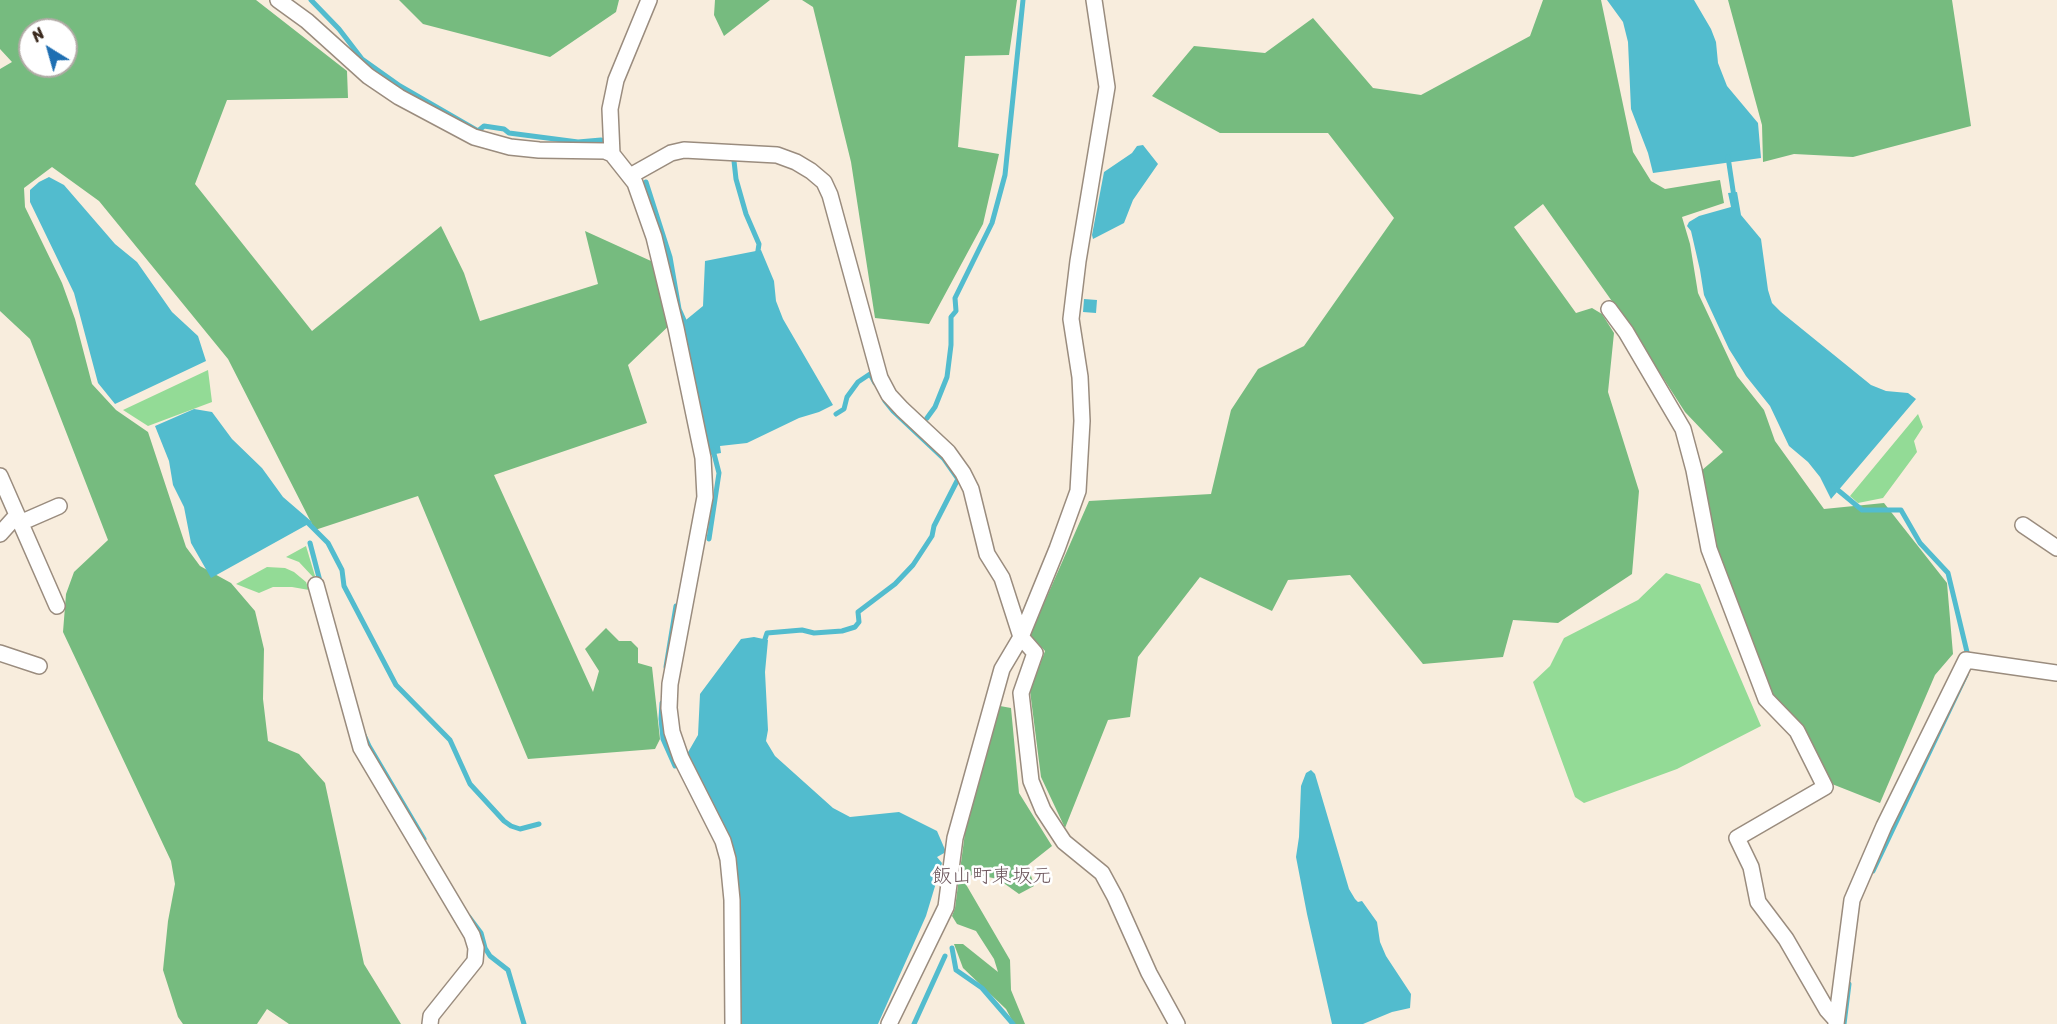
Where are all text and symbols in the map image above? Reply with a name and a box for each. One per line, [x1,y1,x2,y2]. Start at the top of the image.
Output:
north arrow [18,18,78,78]
text: N [25,20,51,50]
district label: 飯山町東坂元 [932,865,1052,889]

